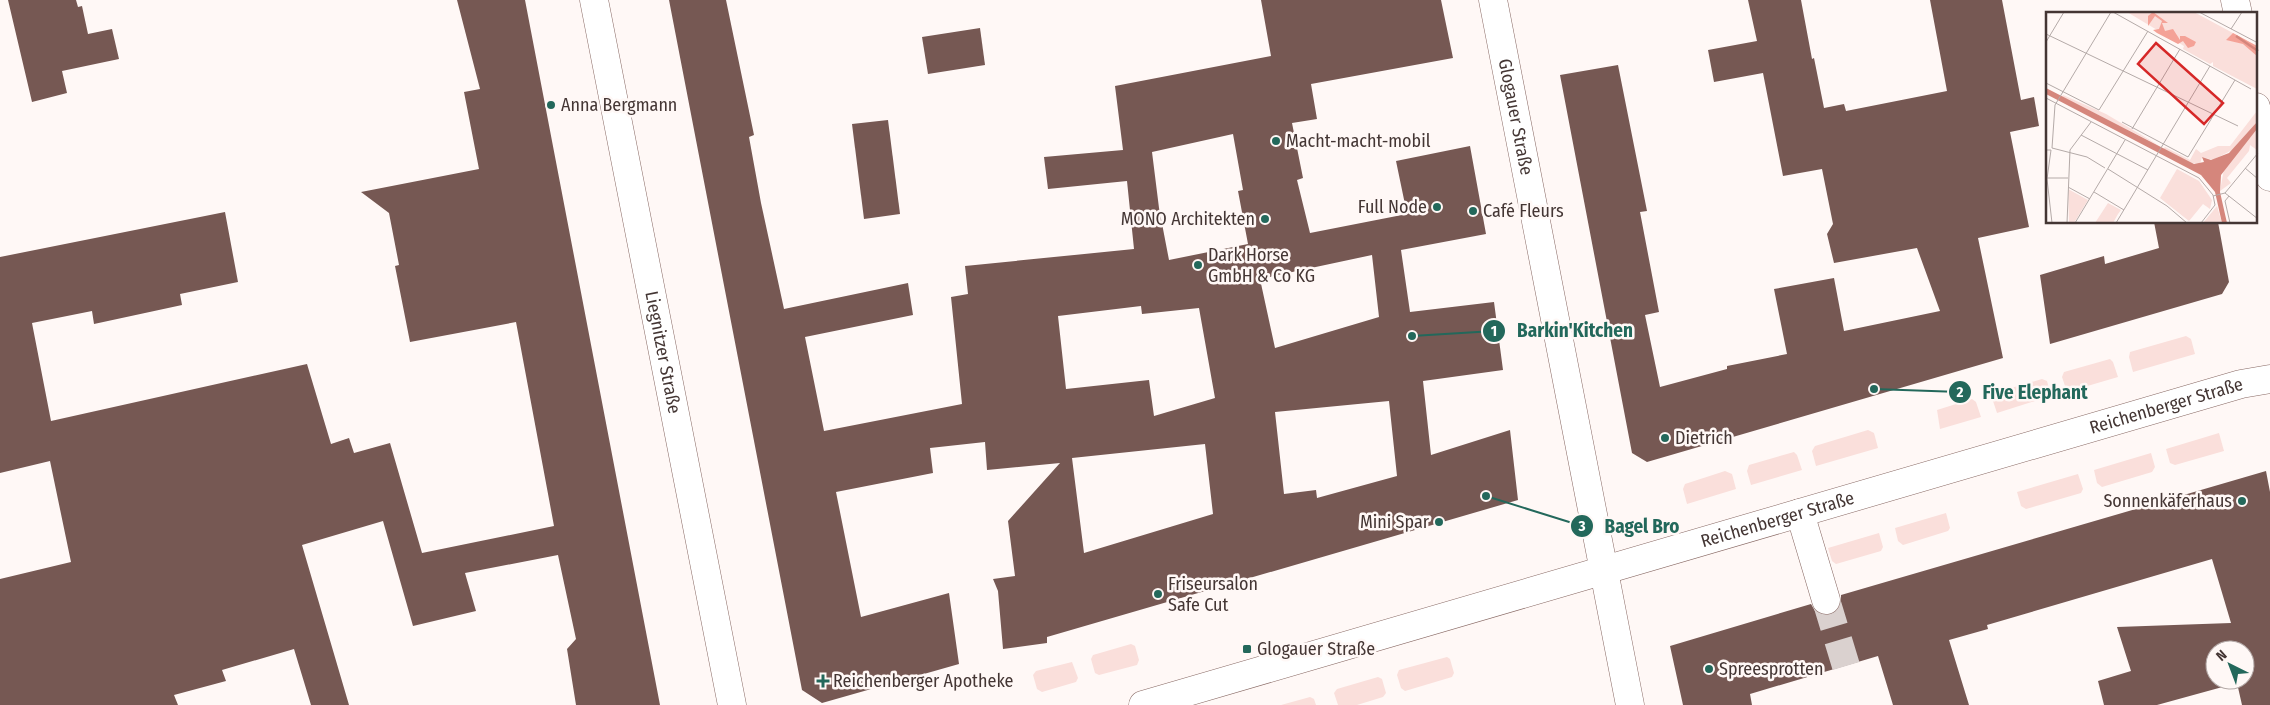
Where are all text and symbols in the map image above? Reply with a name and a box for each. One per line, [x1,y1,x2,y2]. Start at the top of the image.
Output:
inset map [2046,12,2258,224]
street label: Glogauer Straße [1494,57,1538,177]
place label: Anna Bergmann [561,94,677,116]
marker: Anna Bergmann [545,99,557,111]
place label: Macht-macht-mobil [1286,130,1431,152]
marker: Macht-macht-mobil [1270,135,1282,147]
place label: Full Node [1358,196,1427,218]
place label: Café Fleurs [1483,200,1564,222]
marker: Full Node [1431,201,1443,213]
marker: Café Fleurs [1467,205,1479,217]
place label: MONO Architekten [1121,208,1255,230]
marker: MONO Architekten [1259,213,1271,225]
place label: Dark Horse GmbH & Co KG [1208,244,1315,287]
marker: Dark Horse GmbH & Co KG [1192,259,1204,271]
street label: Liegnitzer Straße [640,289,686,415]
callout: Barkin'Kitchen [1482,314,1643,348]
text: Barkin'Kitchen [1517,319,1633,342]
text: 1 [1491,322,1497,340]
street label: Reichenberger Straße [2087,373,2246,439]
callout: Five Elephant [1948,375,2098,409]
text: Five Elephant [1982,381,2088,404]
text: 2 [1956,383,1964,401]
place label: Dietrich [1675,427,1733,449]
marker: Dietrich [1659,432,1671,444]
street label: Reichenberger Straße [1698,487,1857,552]
place label: Sonnenkäferhaus [2103,490,2232,512]
marker: Sonnenkäferhaus [2236,495,2248,507]
callout: Bagel Bro [1570,509,1689,543]
place label: Mini Spar [1360,511,1430,533]
text: Bagel Bro [1605,515,1679,538]
marker: Mini Spar [1433,516,1445,528]
text: 3 [1577,517,1586,535]
place label: Friseursalon Safe Cut [1168,573,1258,616]
marker: Friseursalon Safe Cut [1152,588,1164,600]
place label: Glogauer Straße [1257,638,1375,660]
north arrow [2205,640,2255,690]
marker: Glogauer Straße [1241,643,1253,655]
text: N [2213,647,2230,665]
place label: Spreesprotten [1719,658,1823,680]
marker: Spreesprotten [1703,663,1715,675]
place label: Reichenberger Apotheke [833,670,1014,692]
marker: Reichenberger Apotheke [817,675,829,687]

